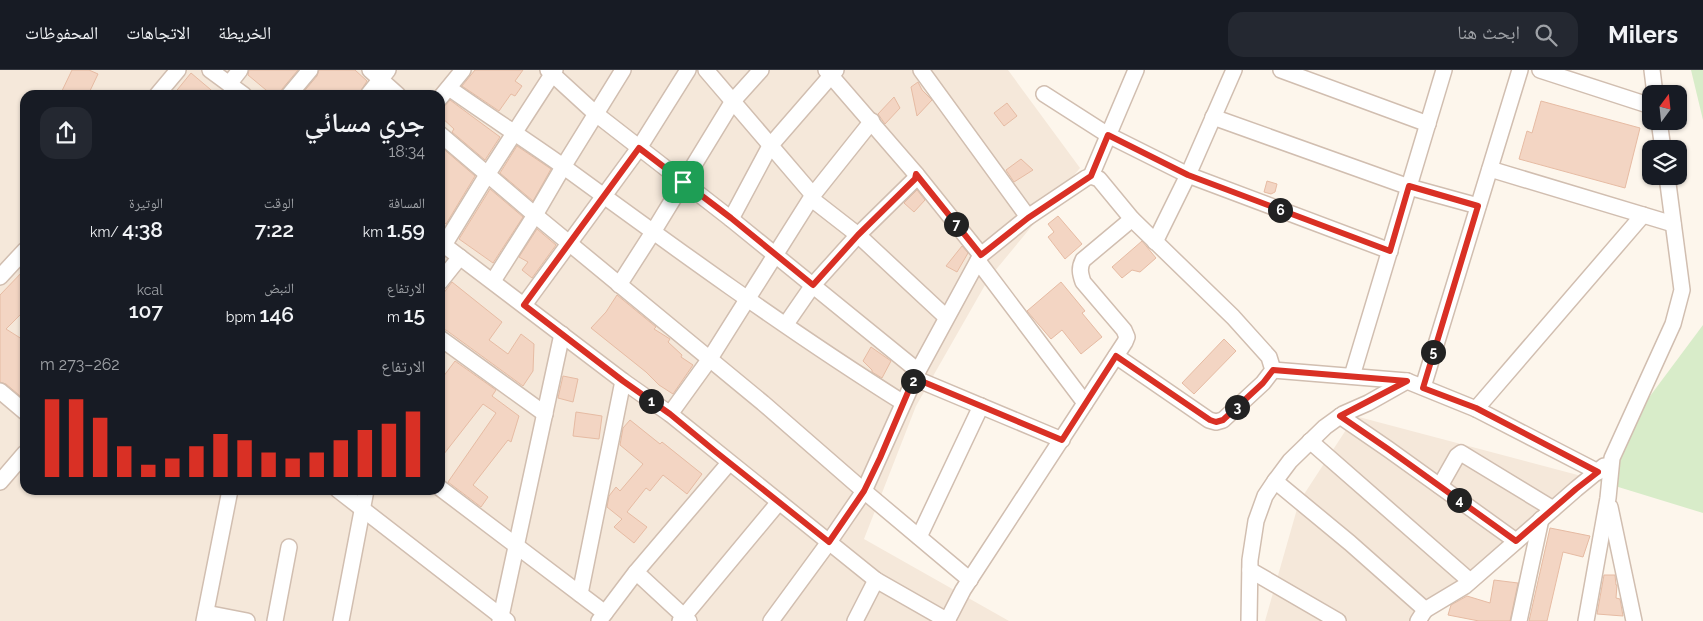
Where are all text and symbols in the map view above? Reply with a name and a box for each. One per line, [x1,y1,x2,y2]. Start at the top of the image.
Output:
search box [1228,12,1578,57]
text: Milers [1608,20,1678,49]
text: ابحث هنا [1457,21,1520,43]
icon: search [1532,21,1560,49]
text: المحفوظات [25,22,98,43]
text: الاتجاهات [126,22,190,43]
text: الخريطة [218,22,271,43]
north arrow [1642,85,1688,130]
map controls [1642,85,1687,185]
text: جري مسائي [304,106,425,139]
button: share [40,107,92,159]
button: layers [1642,140,1687,185]
text: 18:34 [388,142,425,161]
pin [662,161,704,203]
icon: arrive [669,168,697,196]
text: الوتيرة [129,195,163,211]
text: الوقت [264,195,294,211]
text: المسافة [388,195,425,211]
pin: 6 [1268,198,1292,222]
text: 6 [1276,202,1285,218]
pin: 7 [944,212,968,236]
text: 7 [953,216,960,232]
text: 4:38 [122,217,163,242]
text: 7:22 [255,217,294,242]
text: 1.59 [387,217,425,242]
text: /km [90,224,122,240]
text: km [363,224,387,240]
text: النبض [264,280,294,296]
text: الارتفاع [387,280,425,296]
text: kcal [137,282,163,298]
text: 107 [129,298,163,323]
text: 146 [260,302,294,327]
text: 15 [404,302,425,327]
text: bpm [226,309,260,325]
text: m [387,309,404,325]
pin: 5 [1420,340,1446,364]
text: 5 [1430,344,1437,360]
text: 262–273 m [40,355,120,374]
text: الارتفاع [381,357,425,376]
pin: 2 [900,368,926,394]
text: 2 [910,373,917,389]
pin: 1 [638,388,664,414]
text: 1 [648,393,655,409]
pin: 3 [1224,394,1250,420]
text: 3 [1234,399,1241,415]
pin: 4 [1446,488,1472,512]
text: 4 [1456,492,1464,508]

